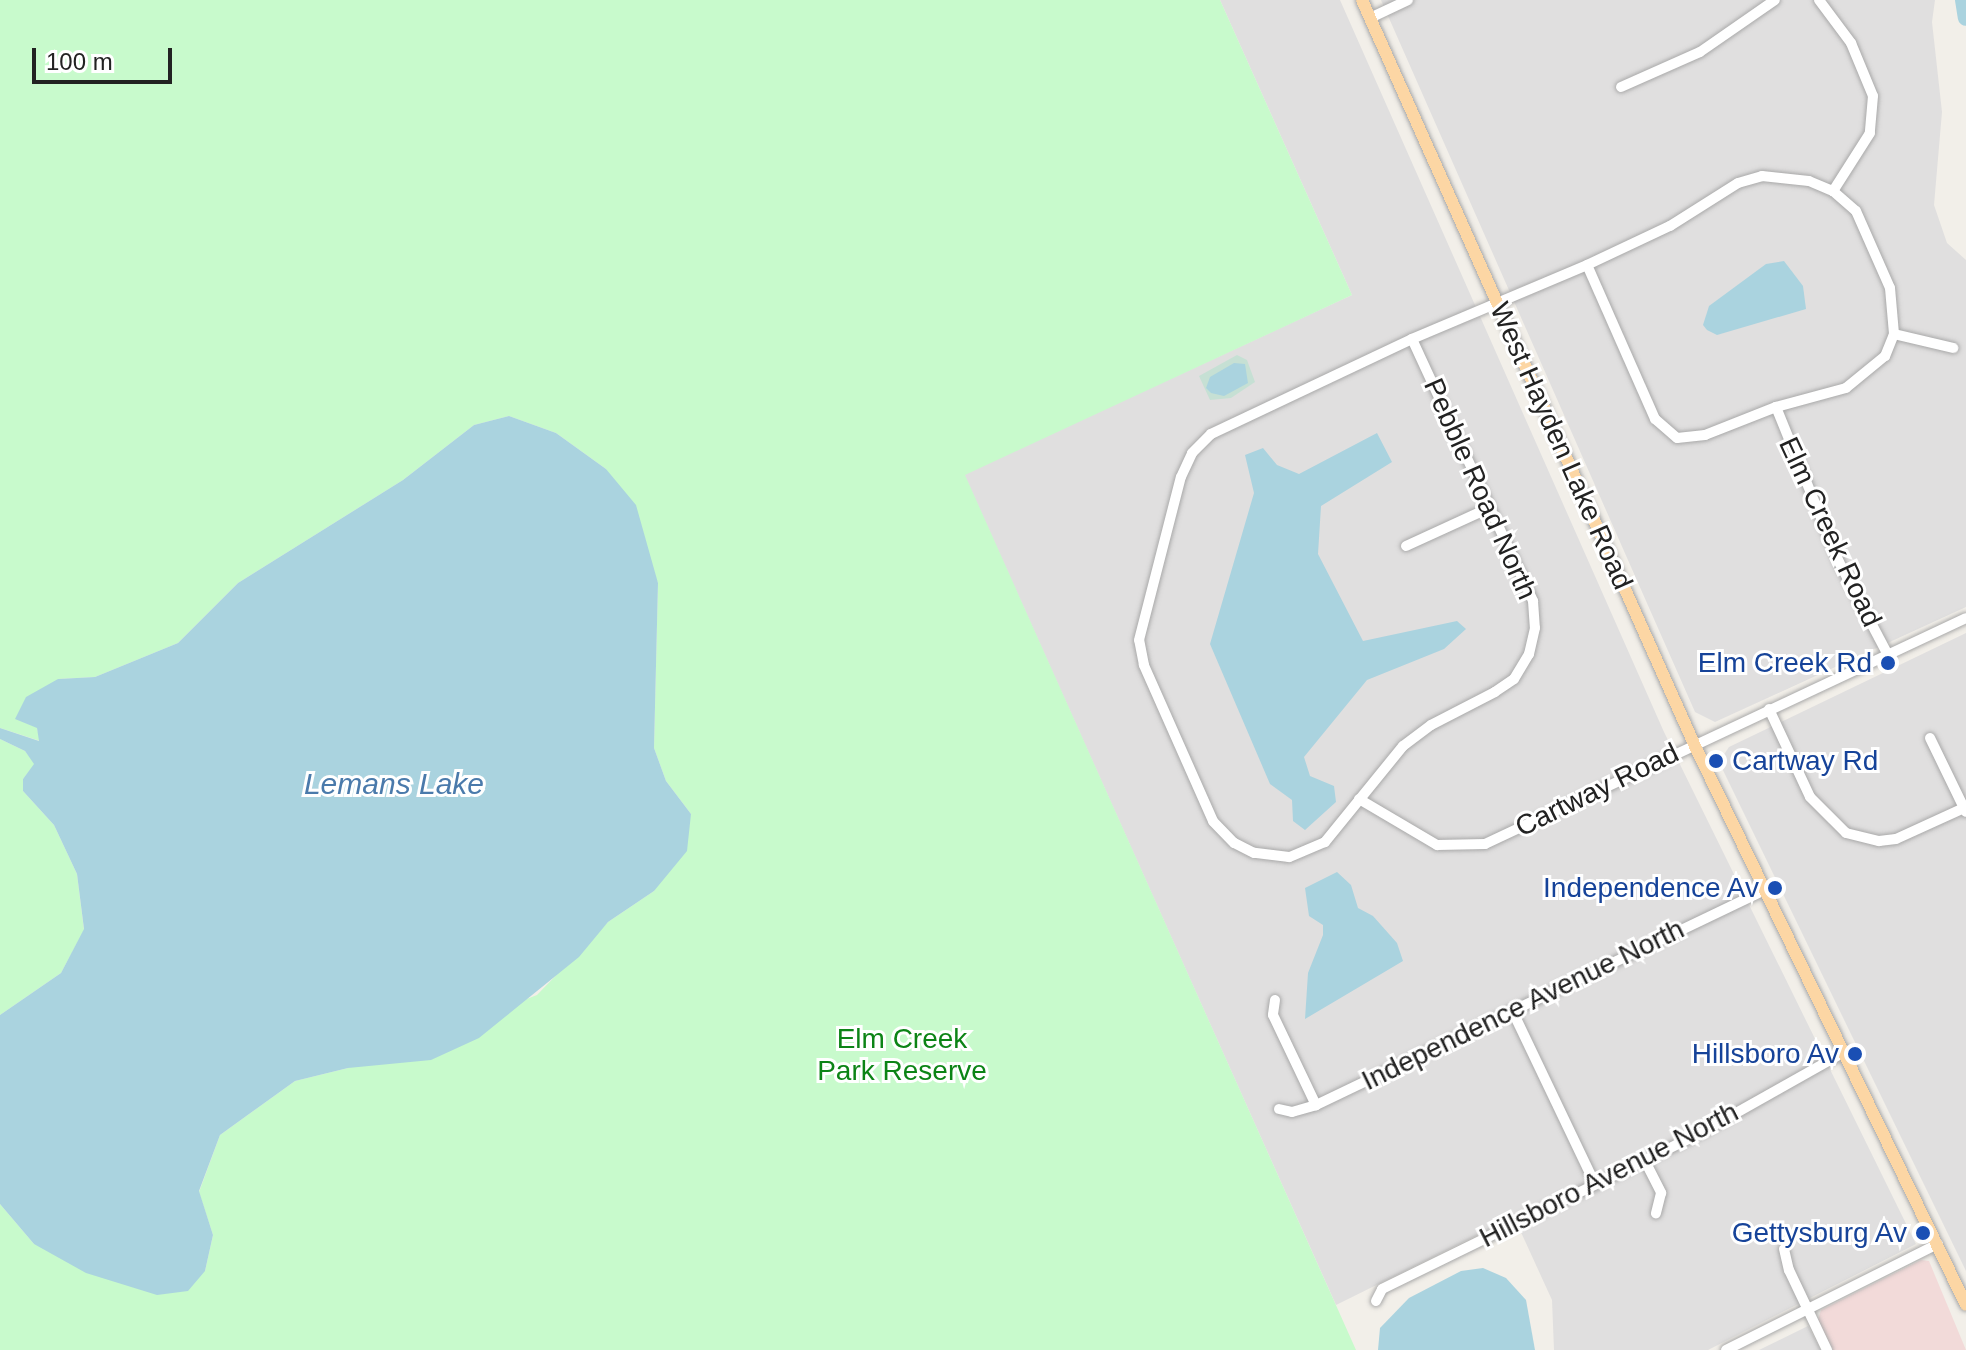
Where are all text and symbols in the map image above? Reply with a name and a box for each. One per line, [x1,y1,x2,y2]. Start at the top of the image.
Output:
scale bar [36,32,176,82]
text: 100 m [46,48,113,75]
street label: West Hayden Lake Road [1482,297,1640,595]
street label: Pebble Road North [1416,373,1544,605]
street label: Elm Creek Road [1771,432,1889,632]
place label: Elm Creek Rd [1698,646,1872,680]
marker: Elm Creek Rd [1879,654,1897,672]
street label: Cartway Road [1510,736,1684,844]
place label: Cartway Rd [1732,744,1878,778]
marker: Cartway Rd [1707,752,1725,770]
water label: Lemans Lake [304,766,484,802]
place label: Independence Av [1542,871,1759,905]
marker: Independence Av [1766,879,1784,897]
street label: Independence Avenue North [1356,912,1690,1098]
park label: Elm Creek Park Reserve [817,1022,987,1088]
place label: Hillsboro Av [1690,1037,1839,1071]
marker: Hillsboro Av [1846,1045,1864,1063]
street label: Hillsboro Avenue North [1473,1095,1745,1255]
place label: Gettysburg Av [1730,1216,1907,1250]
marker: Gettysburg Av [1914,1224,1932,1242]

